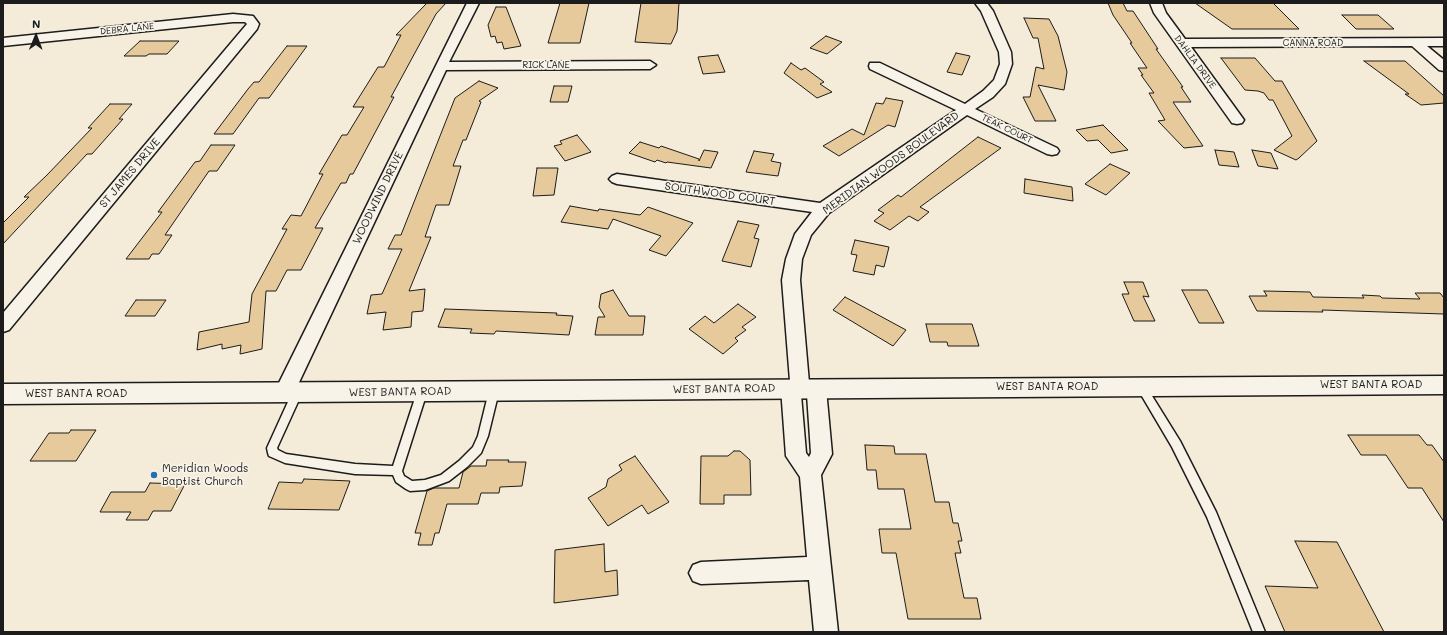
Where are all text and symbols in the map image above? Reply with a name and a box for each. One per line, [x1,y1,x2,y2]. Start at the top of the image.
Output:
north arrow [16,16,56,56]
text: N [32,16,41,31]
street label: DEBRA LANE [99,21,155,37]
street label: DAHLIA DRIVE [1172,33,1218,91]
street label: CANNA ROAD [1283,38,1343,48]
street label: RICK LANE [522,60,570,70]
street label: MERIDIAN WOODS BOULEVARD [820,109,962,217]
street label: TEAK COURT [980,112,1034,146]
street label: ST JAMES DRIVE [97,135,163,211]
street label: WOODWIND DRIVE [350,150,406,246]
street label: SOUTHWOOD COURT [664,180,776,208]
street label: WEST BANTA ROAD [1320,378,1422,392]
street label: WEST BANTA ROAD [996,380,1098,394]
street label: WEST BANTA ROAD [673,382,775,396]
street label: WEST BANTA ROAD [349,385,451,399]
street label: WEST BANTA ROAD [25,387,127,401]
place label: Meridian Woods Baptist Church [162,462,248,488]
marker: Meridian Woods Baptist Church [149,470,159,480]

